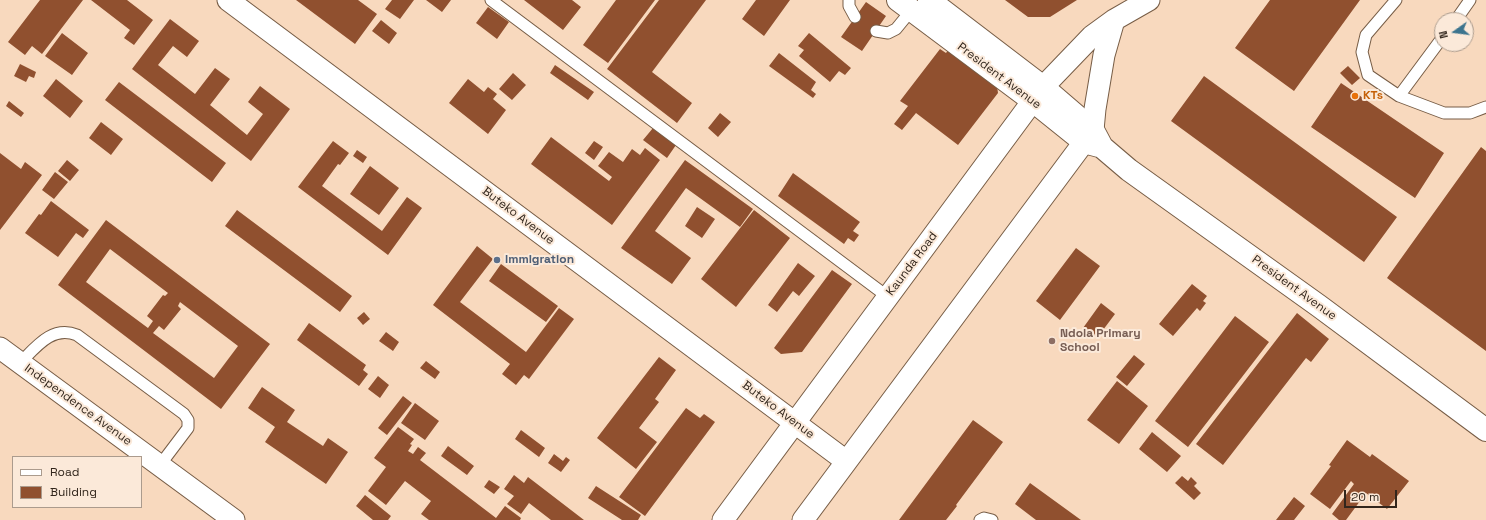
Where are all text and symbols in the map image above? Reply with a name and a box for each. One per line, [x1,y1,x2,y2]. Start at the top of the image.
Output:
north arrow [1434,12,1474,52]
text: N [1436,29,1451,40]
street label: President Avenue [954,40,1044,112]
place label: KTs [1363,89,1383,103]
marker: KTs [1350,91,1360,101]
street label: Buteko Avenue [479,184,557,248]
street label: Kaunda Road [883,229,941,299]
place label: Immigration [505,253,574,267]
street label: President Avenue [1249,253,1339,323]
marker: Immigration [492,255,502,265]
place label: Ndola Primary School [1060,327,1141,355]
marker: Ndola Primary School [1047,336,1057,346]
street label: Independence Avenue [21,361,135,449]
street label: Buteko Avenue [739,378,817,442]
legend [12,456,142,508]
text: Road [50,464,79,480]
scale bar [1346,482,1399,508]
text: Building [50,484,97,500]
text: 20 m [1351,489,1379,505]

